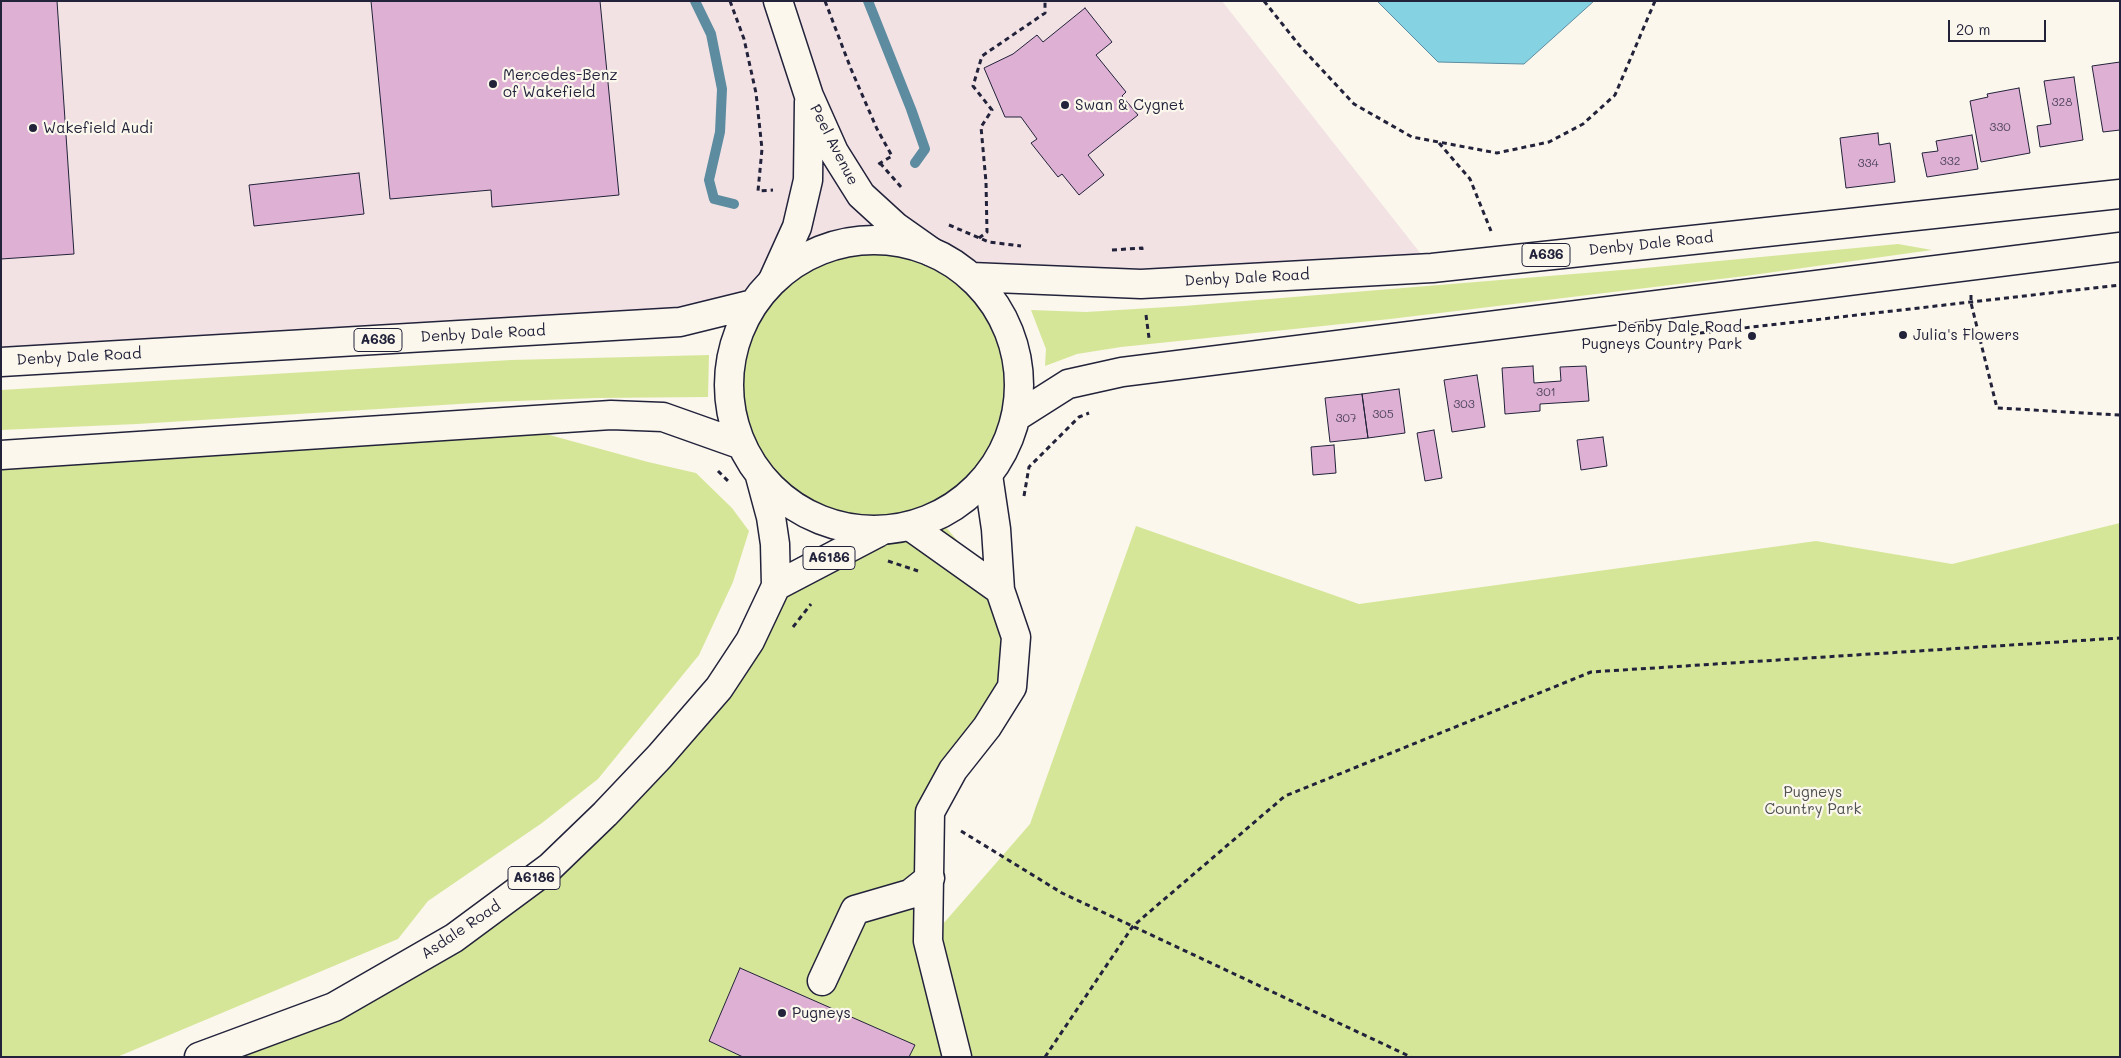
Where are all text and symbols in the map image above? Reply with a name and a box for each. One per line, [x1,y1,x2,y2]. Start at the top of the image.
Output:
scale bar [1951,10,2048,42]
text: 20 m [1956,19,1990,39]
place label: Mercedes-Benz of Wakefield [503,66,618,101]
marker: Mercedes-Benz of Wakefield [487,78,499,90]
house number: 328 [2052,95,2072,109]
place label: Swan & Cygnet [1075,96,1185,114]
marker: Swan & Cygnet [1059,99,1071,111]
street label: Peel Avenue [806,102,862,188]
place label: Wakefield Audi [43,119,153,137]
house number: 330 [1989,120,2011,134]
marker: Wakefield Audi [27,122,39,134]
house number: 332 [1940,154,1960,168]
house number: 334 [1857,156,1879,170]
street label: Denby Dale Road [1588,229,1714,259]
road number: A636 [1522,244,1570,266]
street label: Denby Dale Road [1184,266,1310,290]
place label: Denby Dale Road Pugneys Country Park [1582,318,1742,353]
street label: Denby Dale Road [420,322,546,346]
place label: Julia's Flowers [1913,326,2019,344]
road number: A636 [354,328,402,352]
marker: Julia's Flowers [1897,329,1909,341]
marker: Denby Dale Road Pugneys Country Park [1746,330,1758,342]
street label: Denby Dale Road [16,345,142,369]
house number: 301 [1536,385,1556,399]
house number: 303 [1453,397,1475,411]
house number: 305 [1372,407,1394,421]
house number: 307 [1335,411,1357,425]
road number: A6186 [803,546,855,570]
park label: Pugneys Country Park [1765,783,1861,818]
road number: A6186 [508,866,560,890]
street label: Asdale Road [418,897,504,963]
place label: Pugneys [792,1004,851,1022]
marker: Pugneys [776,1007,788,1019]

